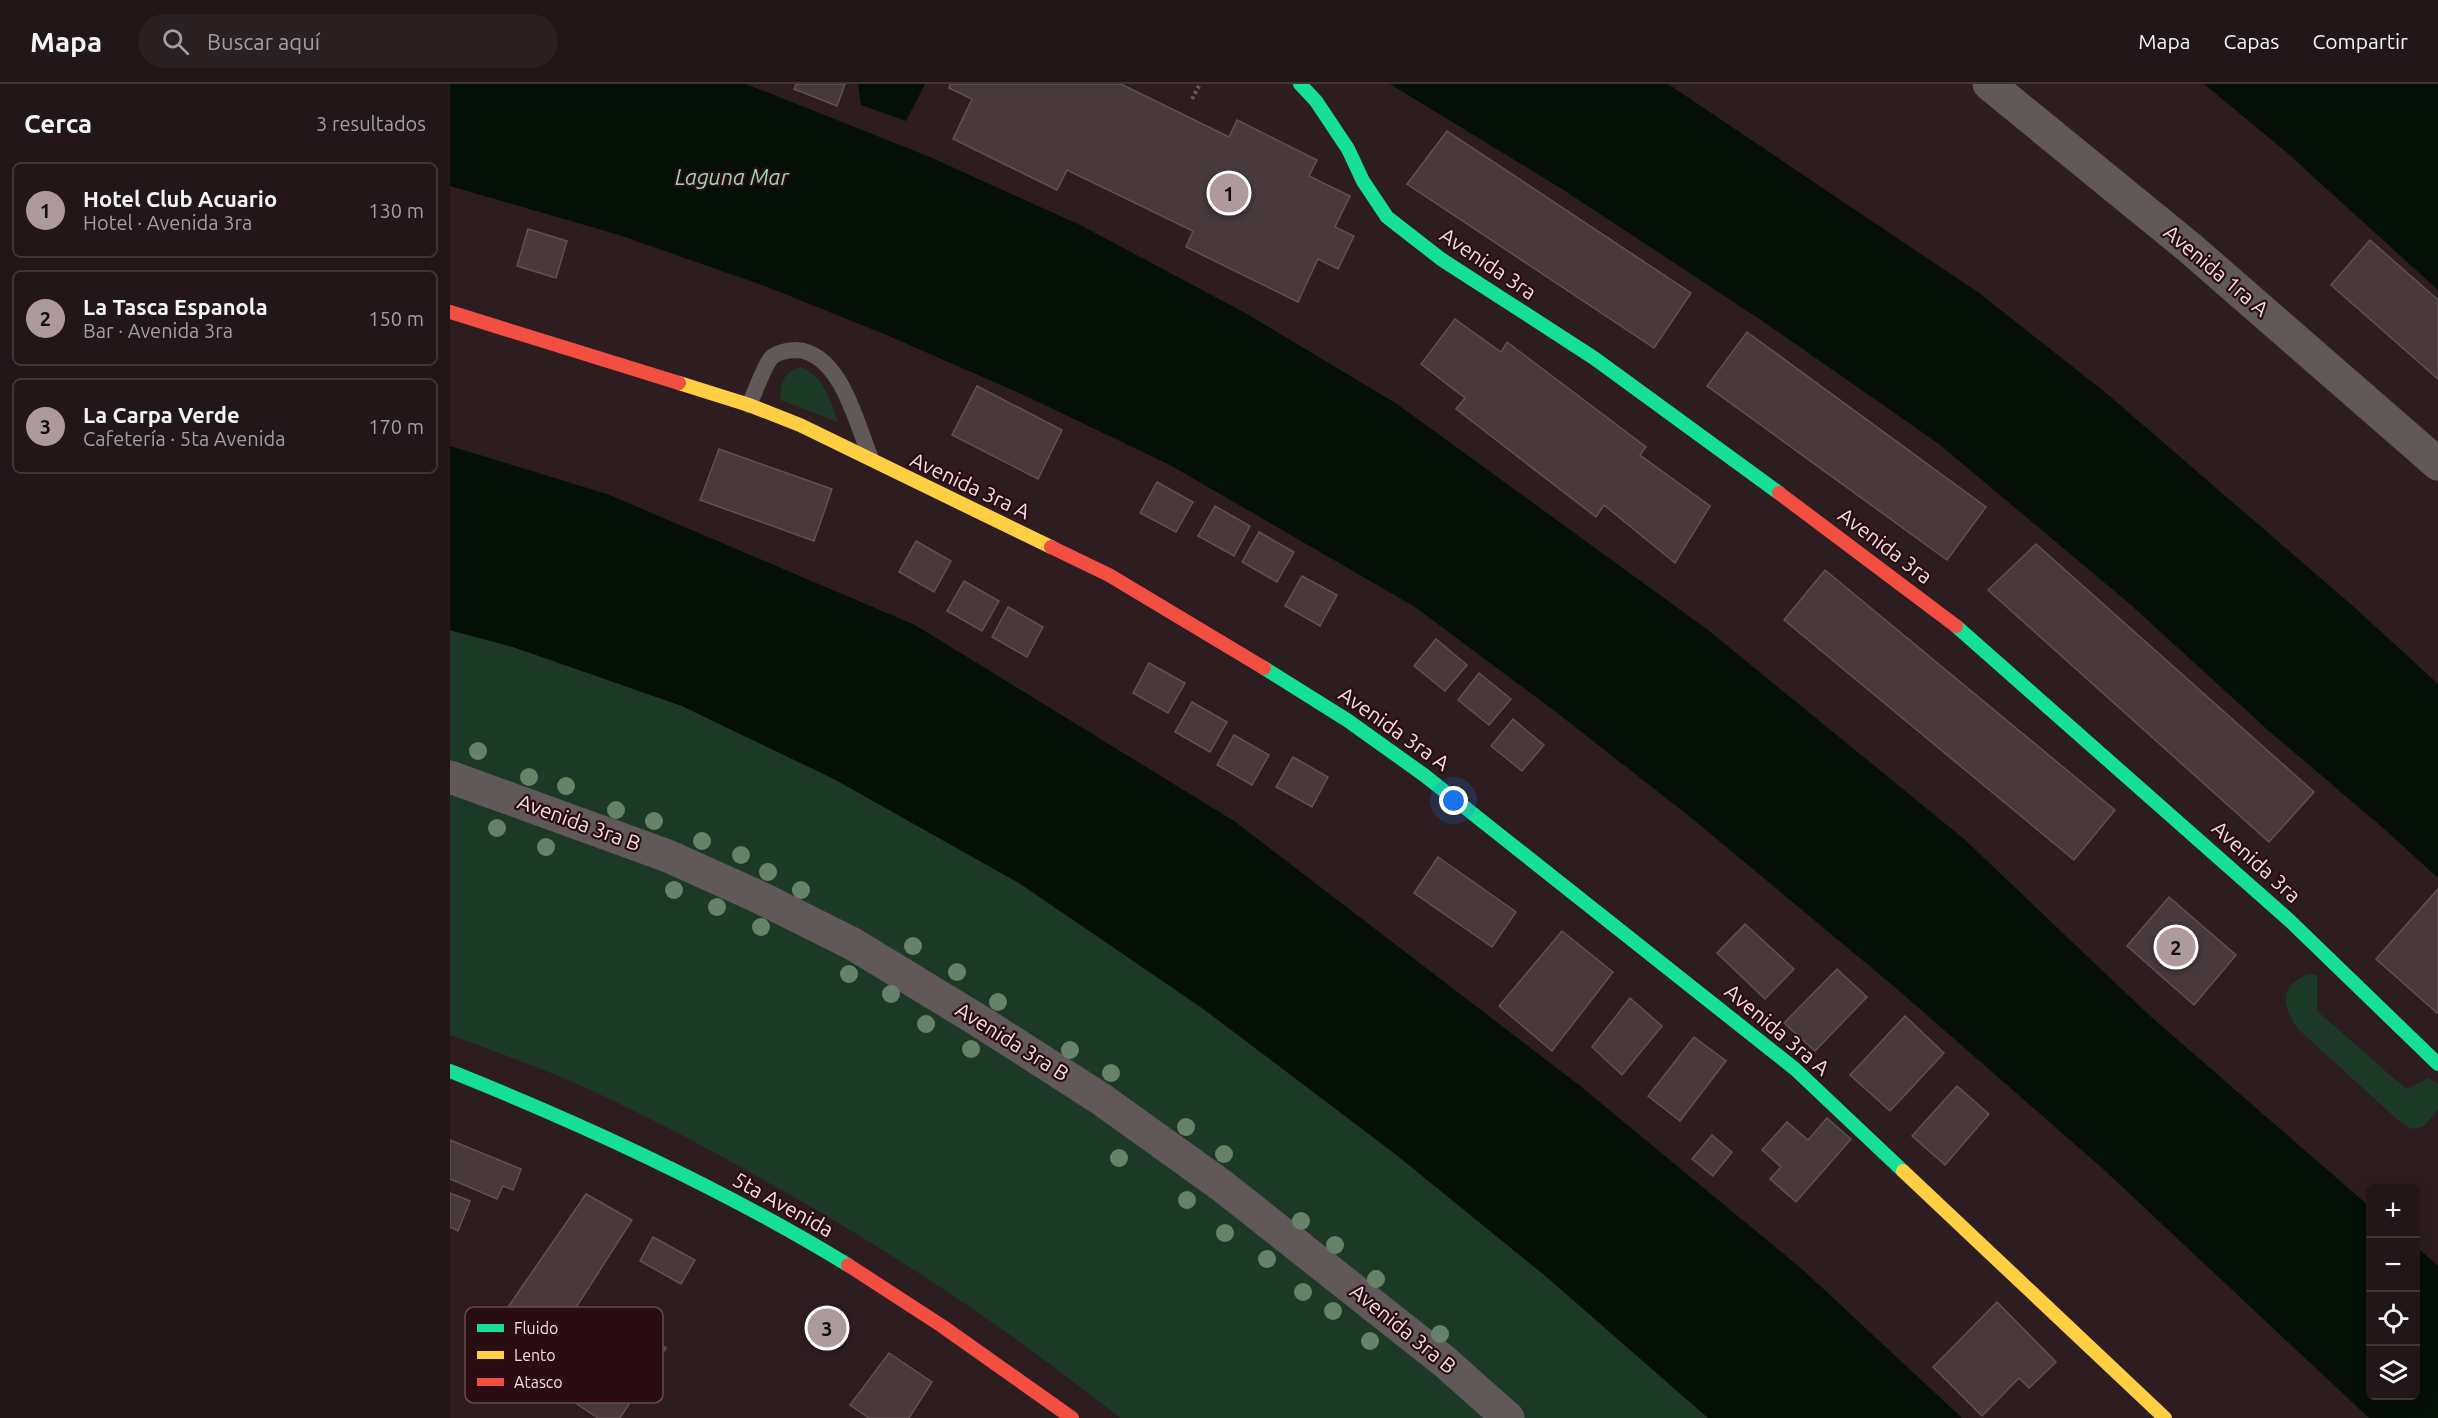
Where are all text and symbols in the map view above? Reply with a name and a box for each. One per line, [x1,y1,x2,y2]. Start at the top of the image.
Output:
search box [138,14,558,68]
icon: search [159,25,192,58]
text: Mapa [30,26,102,57]
text: Buscar aquí [207,29,320,54]
text: Mapa [2138,29,2190,53]
text: Capas [2223,29,2279,53]
text: Compartir [2312,29,2408,53]
text: Cerca [24,109,92,138]
text: 3 resultados [316,112,426,135]
water label: Laguna Mar [675,164,789,189]
pin: 1 [1210,170,1248,216]
text: Hotel Club Acuario [83,186,277,211]
text: 1 [40,199,51,222]
text: 130 m [368,199,424,222]
text: Hotel · Avenida 3ra [83,211,252,234]
street label: Avenida 1ra A [2159,220,2274,321]
street label: Avenida 3ra [1436,222,1541,304]
text: La Tasca Espanola [83,294,268,319]
text: 2 [40,307,51,330]
text: 150 m [368,307,424,330]
text: Bar · Avenida 3ra [83,319,233,342]
text: La Carpa Verde [83,402,240,427]
text: 3 [40,415,51,438]
text: 170 m [368,415,424,438]
text: Cafetería · 5ta Avenida [83,427,286,450]
street label: Avenida 3ra A [907,447,1034,523]
street label: Avenida 3ra [1834,502,1937,588]
street label: Avenida 3ra A [1335,681,1455,775]
your location [1439,786,1468,815]
street label: Avenida 3ra B [515,789,644,855]
street label: Avenida 3ra [2207,815,2306,907]
pin: 2 [2156,924,2196,970]
street label: Avenida 3ra A [1720,979,1835,1080]
street label: Avenida 3ra B [952,997,1074,1085]
street label: 5ta Avenida [729,1167,838,1242]
map controls [2366,1184,2420,1400]
button: + [2366,1184,2420,1238]
button: − [2366,1238,2420,1292]
street label: Avenida 3ra B [1346,1278,1461,1378]
button: locate [2366,1292,2420,1346]
pin: 3 [808,1306,847,1350]
legend [465,1307,663,1403]
text: Fluido [514,1319,558,1337]
text: Lento [514,1346,556,1364]
button: layers [2366,1346,2420,1400]
text: Atasco [514,1373,563,1391]

